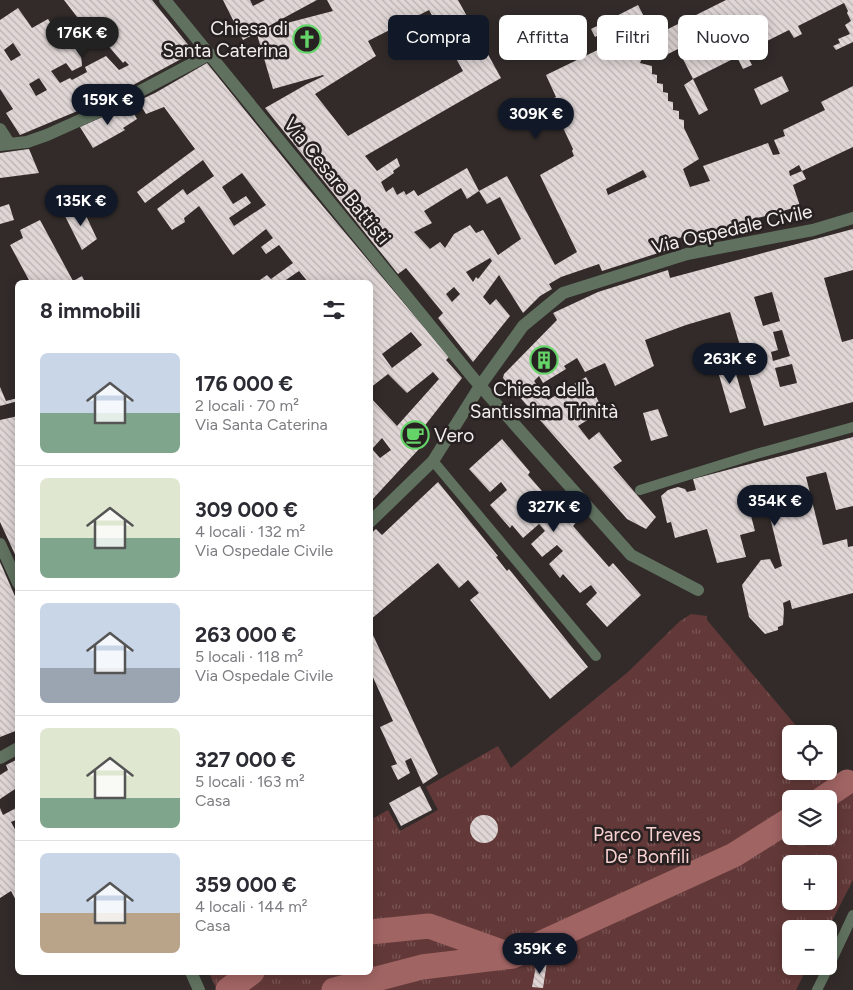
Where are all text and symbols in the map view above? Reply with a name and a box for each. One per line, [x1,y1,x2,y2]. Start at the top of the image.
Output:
chip: Compra [388,15,489,60]
chip: Affitta [499,15,587,60]
chip: Filtri [597,15,668,60]
chip: Nuovo [678,15,768,60]
pin: 176K € [41,17,123,59]
place label: Chiesa di Santa Caterina [163,17,288,62]
text: 176K € [57,23,107,42]
church icon: Chiesa di Santa Caterina [292,24,322,54]
pin: 159K € [67,84,149,126]
text: 159K € [83,90,133,109]
pin: 309K € [495,98,577,140]
text: 309K € [509,104,563,123]
street label: Via Cesare Battisti [279,113,395,249]
pin: 135K € [40,184,122,227]
text: 135K € [56,191,106,210]
street label: Via Ospedale Civile [649,199,815,259]
icon: filters [320,296,348,324]
text: 8 immobili [40,298,141,323]
pin: 263K € [689,342,771,385]
building icon: Chiesa della Santissima Trinità [529,345,559,375]
text: 263K € [703,349,757,368]
text: 176 000 € [195,371,293,396]
icon: home [80,373,140,433]
place label: Chiesa della Santissima Trinità [470,378,618,423]
text: 2 locali · 70 m² [195,396,299,415]
text: Via Santa Caterina [195,415,328,434]
cafe icon: Vero [400,420,430,450]
place label: Vero [434,424,474,447]
pin: 354K € [734,484,816,527]
pin: 327K € [513,490,595,533]
text: 354K € [748,491,802,510]
text: 309 000 € [195,497,298,522]
text: 327K € [528,497,580,516]
icon: home [80,498,140,558]
text: 4 locali · 132 m² [195,522,305,541]
text: Via Ospedale Civile [195,541,333,560]
text: 263 000 € [195,622,296,647]
icon: home [80,623,140,683]
text: 5 locali · 118 m² [195,647,303,666]
text: Via Ospedale Civile [195,666,333,685]
map controls [782,725,837,975]
button: locate [782,725,837,780]
text: 327 000 € [195,747,296,772]
icon: home [80,748,140,808]
text: 5 locali · 163 m² [195,772,305,791]
button: layers [782,790,837,845]
text: Casa [195,791,230,810]
park label: Parco Treves De' Bonfili [593,823,701,868]
button: + [782,855,837,910]
text: 359 000 € [195,872,296,897]
icon: home [80,873,140,933]
text: 4 locali · 144 m² [195,897,308,916]
text: Casa [195,916,230,935]
button: − [782,920,837,975]
pin: 359K € [499,932,581,975]
text: 359K € [513,939,567,958]

